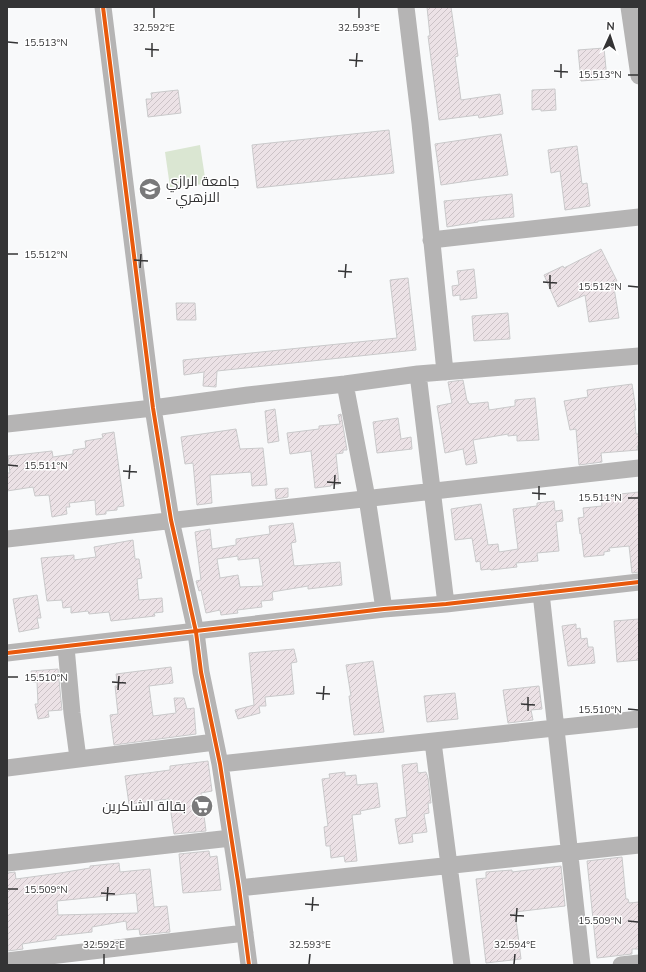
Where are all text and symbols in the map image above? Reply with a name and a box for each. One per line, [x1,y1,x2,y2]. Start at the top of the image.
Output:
north arrow [590,16,630,56]
text: N [606,19,615,34]
text: 32.592°E [133,21,175,35]
text: 32.593°E [338,21,380,35]
text: 15.513°N [24,36,68,50]
text: 15.513°N [578,68,622,82]
place label: جامعة الرازي - الازهري [166,172,239,209]
school or university icon: جامعة الرازي - الازهري [137,176,163,202]
text: 15.512°N [24,248,68,262]
text: 15.512°N [578,280,622,294]
text: 15.511°N [24,459,68,473]
text: 15.511°N [578,491,622,505]
text: 15.510°N [24,671,68,685]
text: 15.510°N [578,703,622,717]
supermarket icon: بقالة الشاكرين [189,793,215,819]
place label: بقالة الشاكرين [102,797,186,816]
text: 15.509°N [24,883,68,897]
text: 15.509°N [578,914,622,928]
text: 32.592°E [83,938,125,952]
text: 32.593°E [289,938,331,952]
text: 32.594°E [494,938,536,952]

